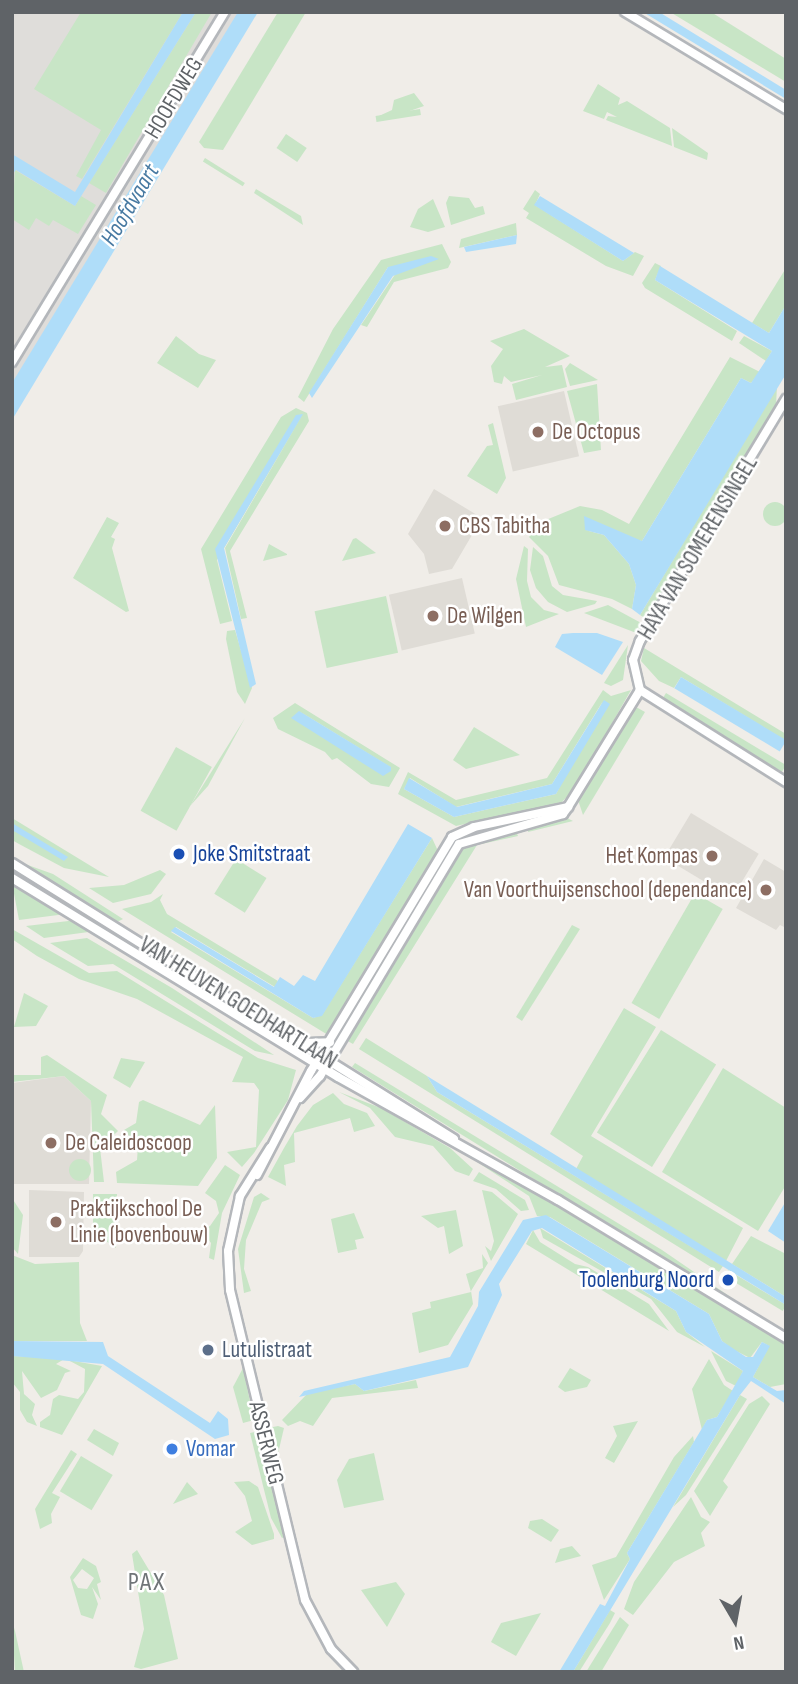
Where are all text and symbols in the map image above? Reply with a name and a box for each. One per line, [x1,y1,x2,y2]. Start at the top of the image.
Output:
street label: HOOFDWEG [139,52,209,144]
water label: Hoofdvaart [94,159,166,251]
place label: De Octopus [552,418,640,446]
marker: De Octopus [530,424,546,440]
street label: HAYA VAN SOMERENSINGEL [632,451,764,645]
place label: CBS Tabitha [459,512,550,540]
marker: CBS Tabitha [437,518,453,534]
place label: De Wilgen [447,602,523,630]
marker: De Wilgen [425,608,441,624]
place label: Joke Smitstraat [193,840,311,868]
place label: Het Kompas [606,842,698,870]
marker: Joke Smitstraat [171,846,187,862]
marker: Het Kompas [704,848,720,864]
place label: Van Voorthuijsenschool (dependance) [464,876,752,904]
marker: Van Voorthuijsenschool (dependance) [758,882,774,898]
street label: VAN HEUVEN GOEDHARTLAAN [134,931,342,1075]
place label: De Caleidoscoop [65,1129,192,1157]
marker: De Caleidoscoop [43,1135,59,1151]
place label: Praktijkschool De Linie (bovenbouw) [70,1195,208,1249]
marker: Praktijkschool De Linie (bovenbouw) [48,1214,64,1230]
place label: Toolenburg Noord [579,1266,714,1294]
marker: Toolenburg Noord [720,1272,736,1288]
place label: Lutulistraat [222,1336,312,1364]
marker: Lutulistraat [200,1342,216,1358]
street label: ASSERWEG [242,1399,290,1487]
place label: Vomar [186,1435,235,1463]
marker: Vomar [164,1441,180,1457]
district label: PAX [128,1567,166,1599]
north arrow [700,1586,770,1656]
text: N [732,1630,746,1654]

